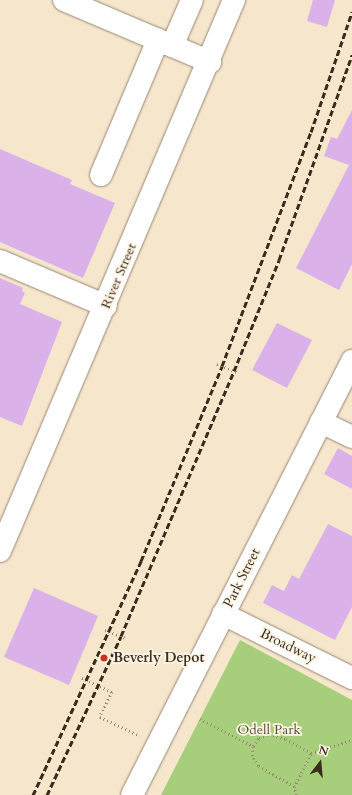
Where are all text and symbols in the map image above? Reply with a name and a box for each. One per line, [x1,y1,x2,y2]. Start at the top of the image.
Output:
street label: River Street [98,241,140,311]
street label: Park Street [220,546,264,610]
street label: Broadway [257,625,319,667]
place label: Beverly Depot [113,650,204,666]
marker: Beverly Depot [98,652,110,664]
park label: Odell Park [237,722,301,738]
text: N [317,742,330,760]
north arrow [300,743,340,783]

